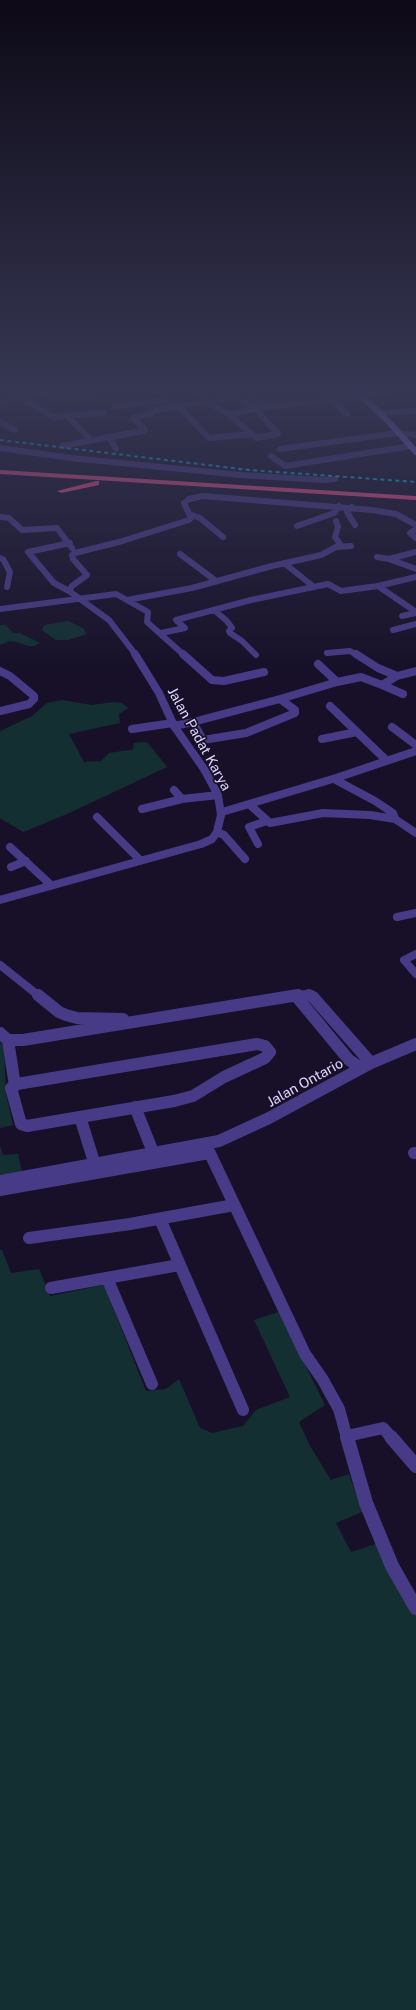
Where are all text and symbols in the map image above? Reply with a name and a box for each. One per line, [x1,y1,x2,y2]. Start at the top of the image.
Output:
street label: Jalan Padat Karya [164,684,234,794]
street label: Jalan Ontario [264,1055,346,1111]

